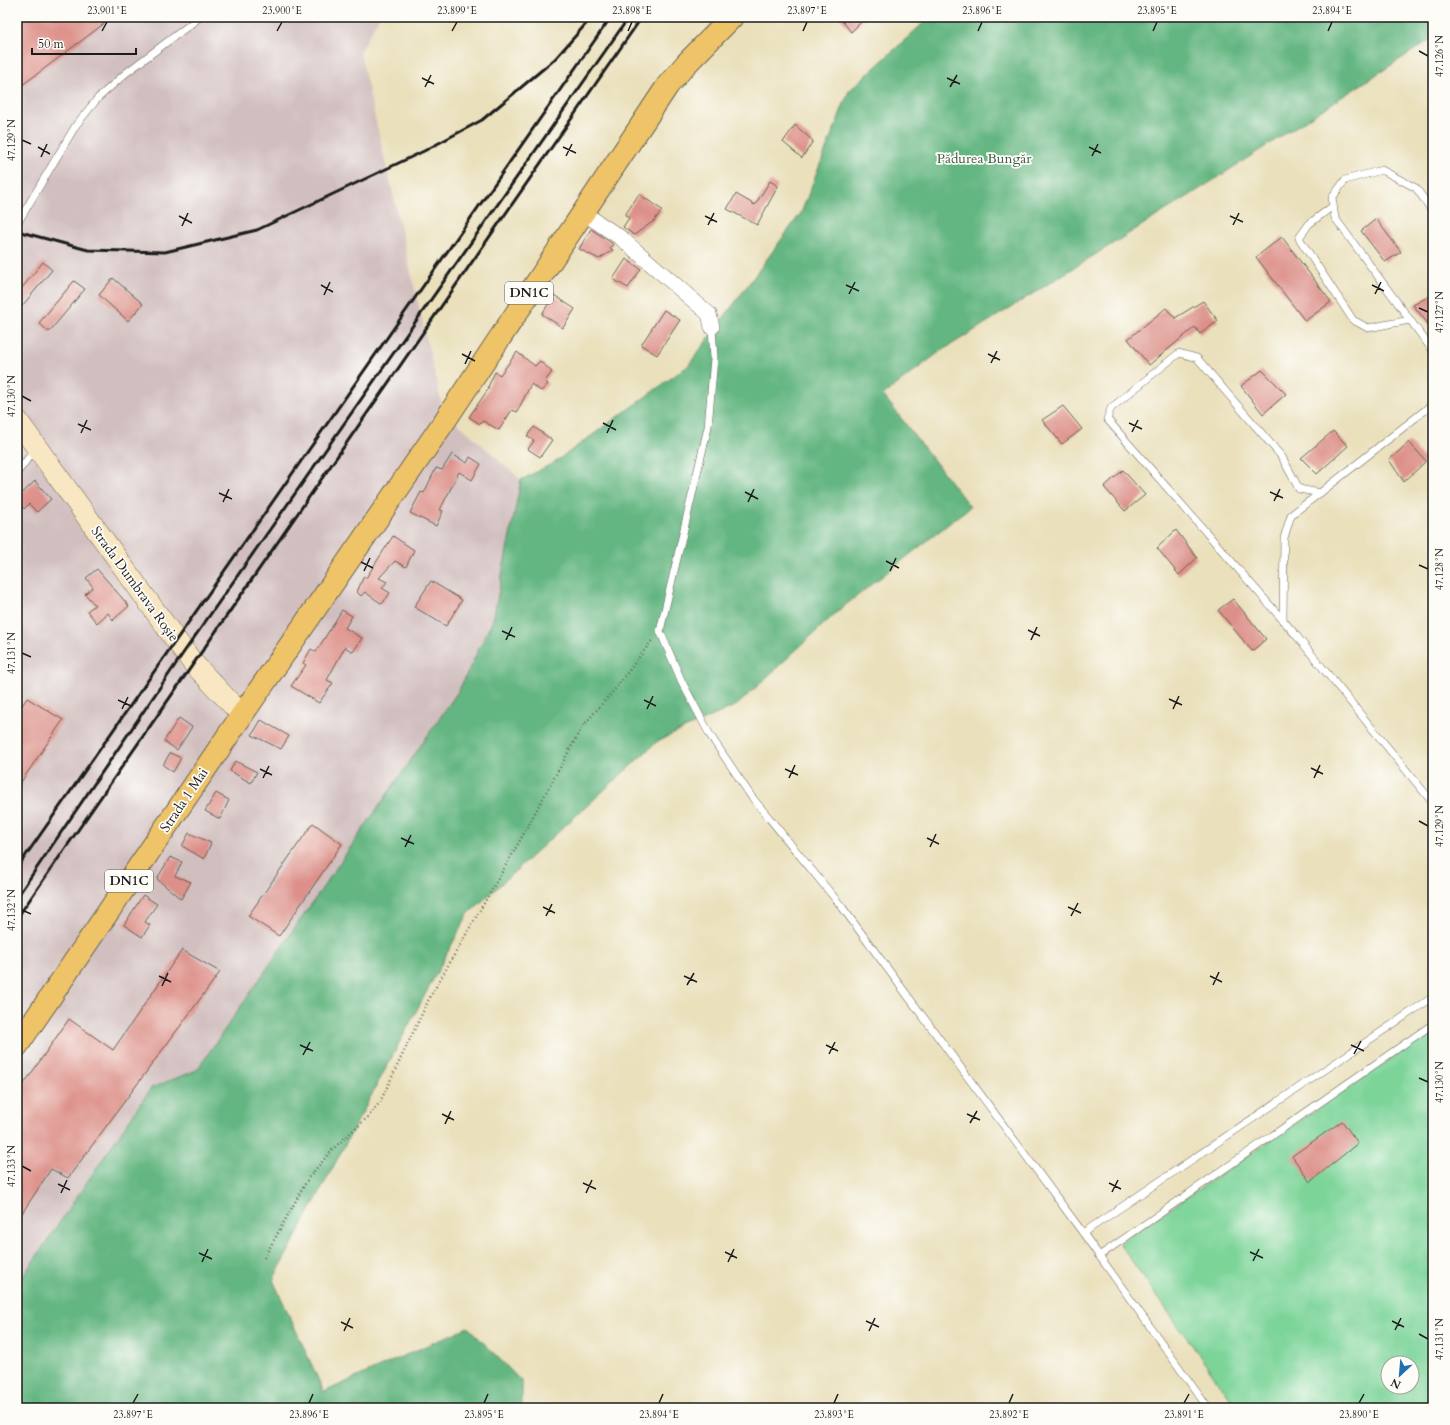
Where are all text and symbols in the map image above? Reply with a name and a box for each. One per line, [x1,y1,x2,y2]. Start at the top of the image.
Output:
text: 23.901°E [87,4,127,18]
text: 23.900°E [262,4,302,18]
text: 23.899°E [437,4,477,18]
text: 23.898°E [612,4,652,18]
text: 23.897°E [787,4,827,18]
text: 23.896°E [962,4,1002,18]
text: 23.895°E [1137,4,1177,18]
text: 23.894°E [1312,4,1352,18]
scale bar [32,30,136,56]
text: 47.126°N [1433,35,1447,77]
text: 50 m [38,36,65,52]
text: 47.129°N [5,119,19,161]
park label: Pădurea Bungăr [937,149,1032,168]
road number: DN1C [505,282,553,304]
text: 47.127°N [1433,291,1447,333]
text: 47.130°N [5,375,19,417]
street label: Strada Dumbrava Roșie [87,522,183,646]
text: 47.128°N [1433,548,1447,590]
text: 47.131°N [5,632,19,674]
street label: Strada 1 Mai [155,764,213,836]
text: 47.129°N [1433,805,1447,847]
road number: DN1C [105,870,153,892]
text: 47.132°N [5,889,19,931]
text: 47.130°N [1433,1061,1447,1103]
text: 47.133°N [5,1145,19,1187]
text: 47.131°N [1433,1318,1447,1360]
north arrow [1380,1355,1420,1395]
text: N [1388,1375,1403,1392]
text: 23.897°E [113,1408,153,1422]
text: 23.896°E [289,1408,329,1422]
text: 23.895°E [464,1408,504,1422]
text: 23.894°E [639,1408,679,1422]
text: 23.893°E [814,1408,854,1422]
text: 23.892°E [989,1408,1029,1422]
text: 23.891°E [1164,1408,1204,1422]
text: 23.890°E [1339,1408,1379,1422]

